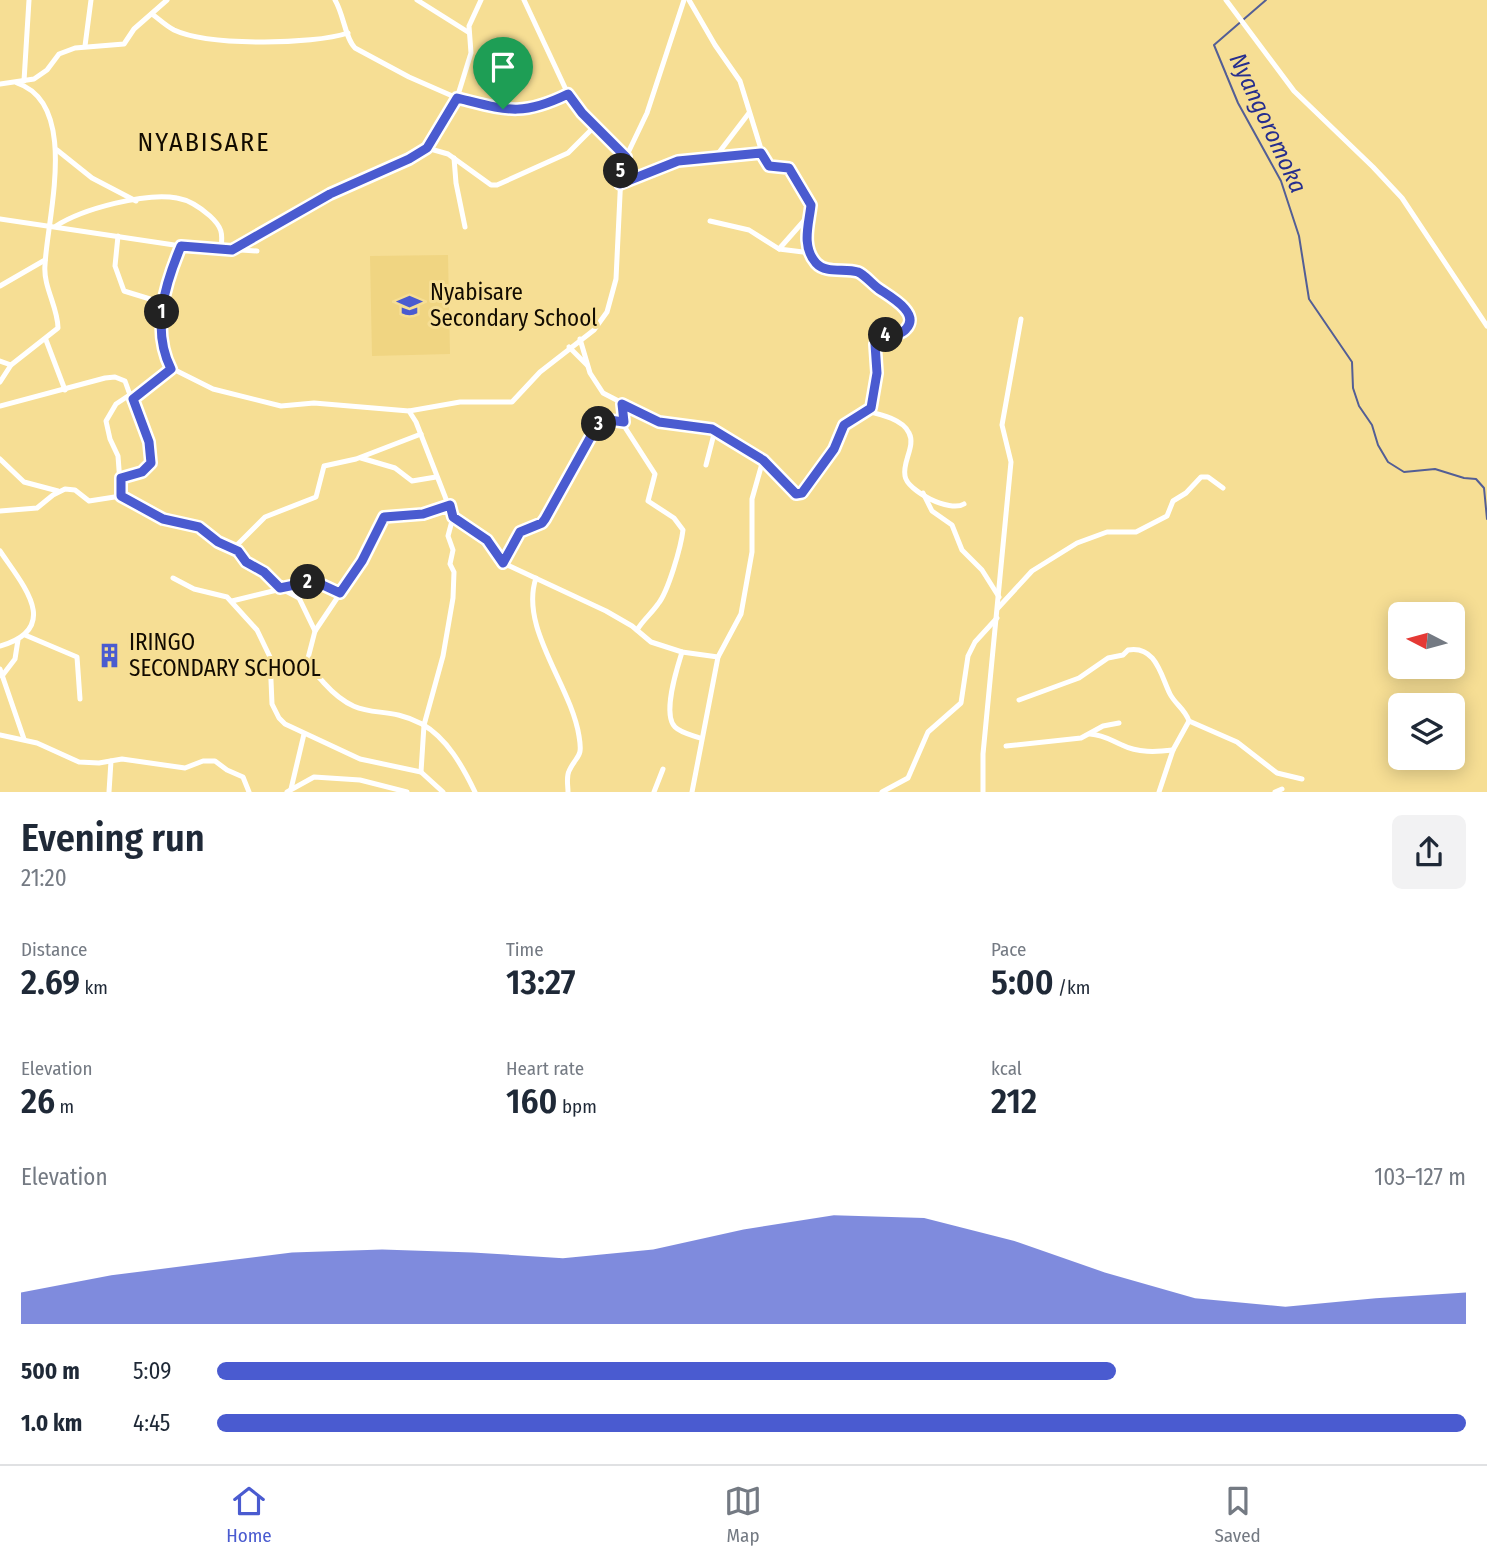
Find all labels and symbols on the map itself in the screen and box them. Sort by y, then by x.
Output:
pin [473,37,533,109]
water label: Nyangoromoka [1223,49,1313,197]
district label: NYABISARE [138,127,270,158]
pin: 5 [604,154,638,188]
place label: Nyabisare Secondary School [430,278,597,332]
school or university icon: Nyabisare Secondary School [396,291,424,319]
pin: 1 [144,294,180,330]
pin: 4 [868,318,903,352]
pin: 3 [582,406,616,442]
pin: 2 [290,564,326,600]
north arrow [1388,602,1465,679]
place label: IRINGO SECONDARY SCHOOL [129,628,321,682]
building icon: IRINGO SECONDARY SCHOOL [95,641,123,669]

